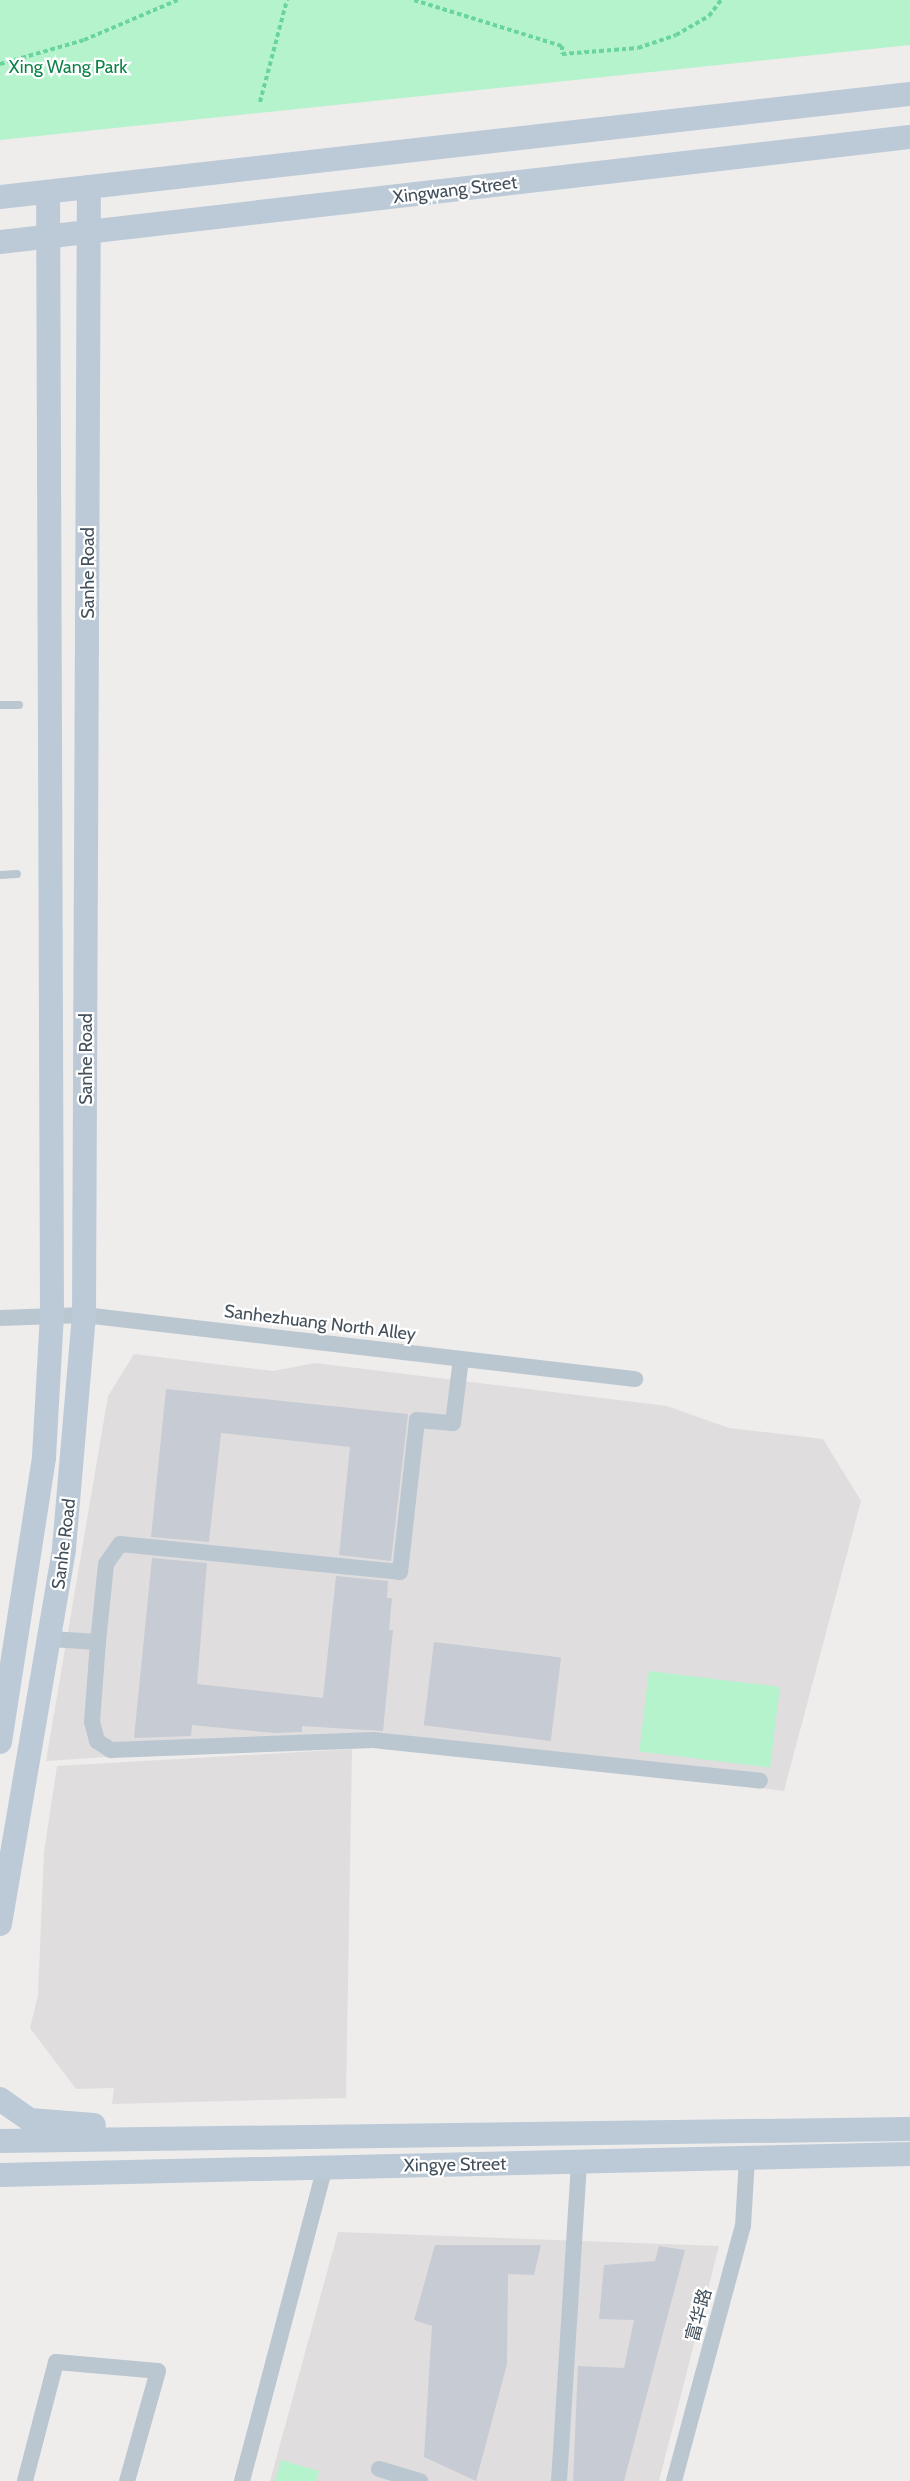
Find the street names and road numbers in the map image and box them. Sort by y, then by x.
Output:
street label: Xingwang Street [392,172,518,208]
street label: Sanhe Road [77,527,99,619]
street label: Sanhe Road [75,1013,97,1105]
street label: Sanhezhuang North Alley [223,1301,417,1345]
street label: Sanhe Road [48,1497,80,1591]
street label: Xingye Street [404,2153,506,2177]
street label: 富华路 [682,2286,716,2344]

